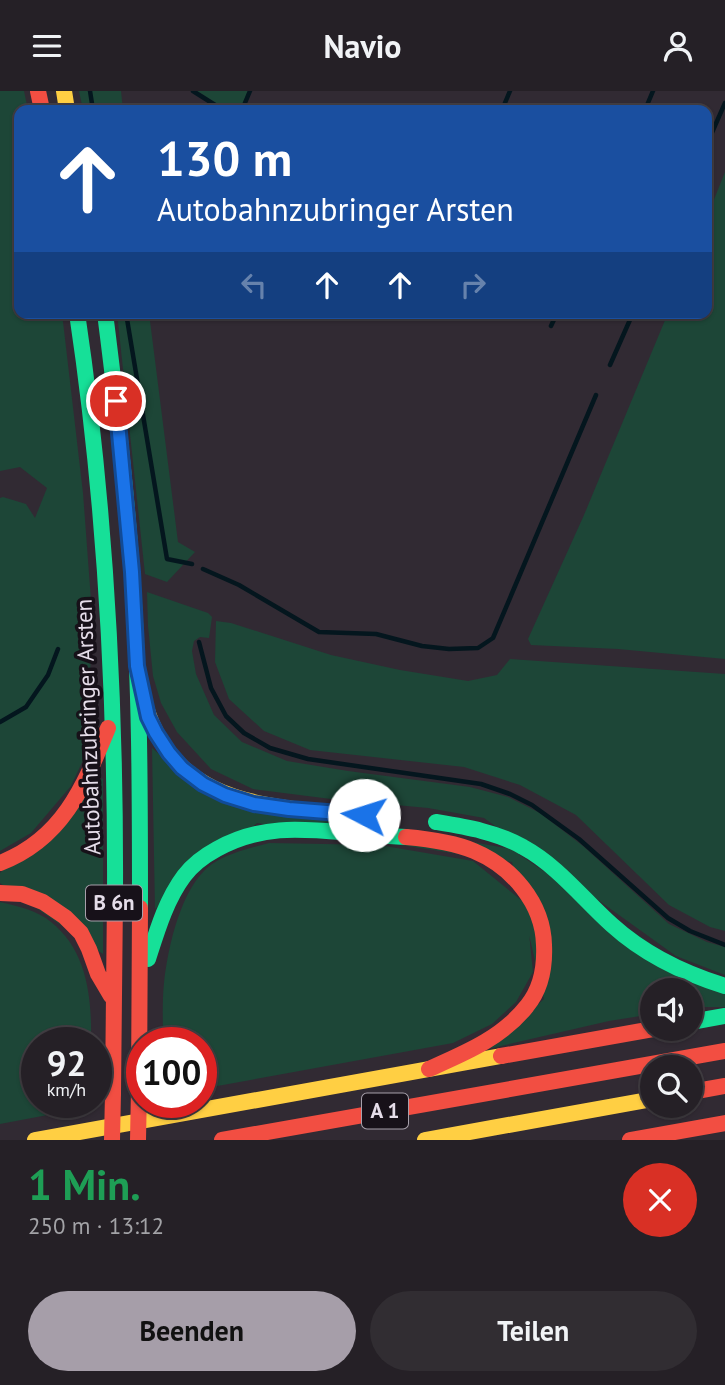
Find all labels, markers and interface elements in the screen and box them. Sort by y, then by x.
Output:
text: Navio [324,25,401,67]
icon: menu [28,27,66,65]
icon: person [659,27,697,65]
text: 130 m [157,126,292,190]
icon: ahead [42,133,133,224]
text: Autobahnzubringer Arsten [157,188,514,230]
icon: left [235,266,273,304]
icon: ahead [308,266,346,304]
icon: ahead [381,266,419,304]
icon: right [454,266,492,304]
pin [86,371,146,431]
icon: arrive [97,382,135,420]
street label: Autobahnzubringer Arsten [69,598,106,856]
position arrow [327,778,401,852]
road number: B 6n [86,885,142,921]
map controls [640,978,703,1118]
button: sound [640,978,703,1041]
speed limit sign: 100 [126,1027,217,1118]
text: 92 [47,1040,86,1086]
button: search [640,1055,703,1118]
text: km/h [47,1078,86,1101]
road number: A 1 [362,1093,408,1129]
text: 1 Min. [28,1157,141,1212]
button: close [623,1163,697,1237]
text: 250 m · 13:12 [28,1211,164,1240]
button: Beenden [28,1291,356,1371]
button: Teilen [370,1291,697,1371]

